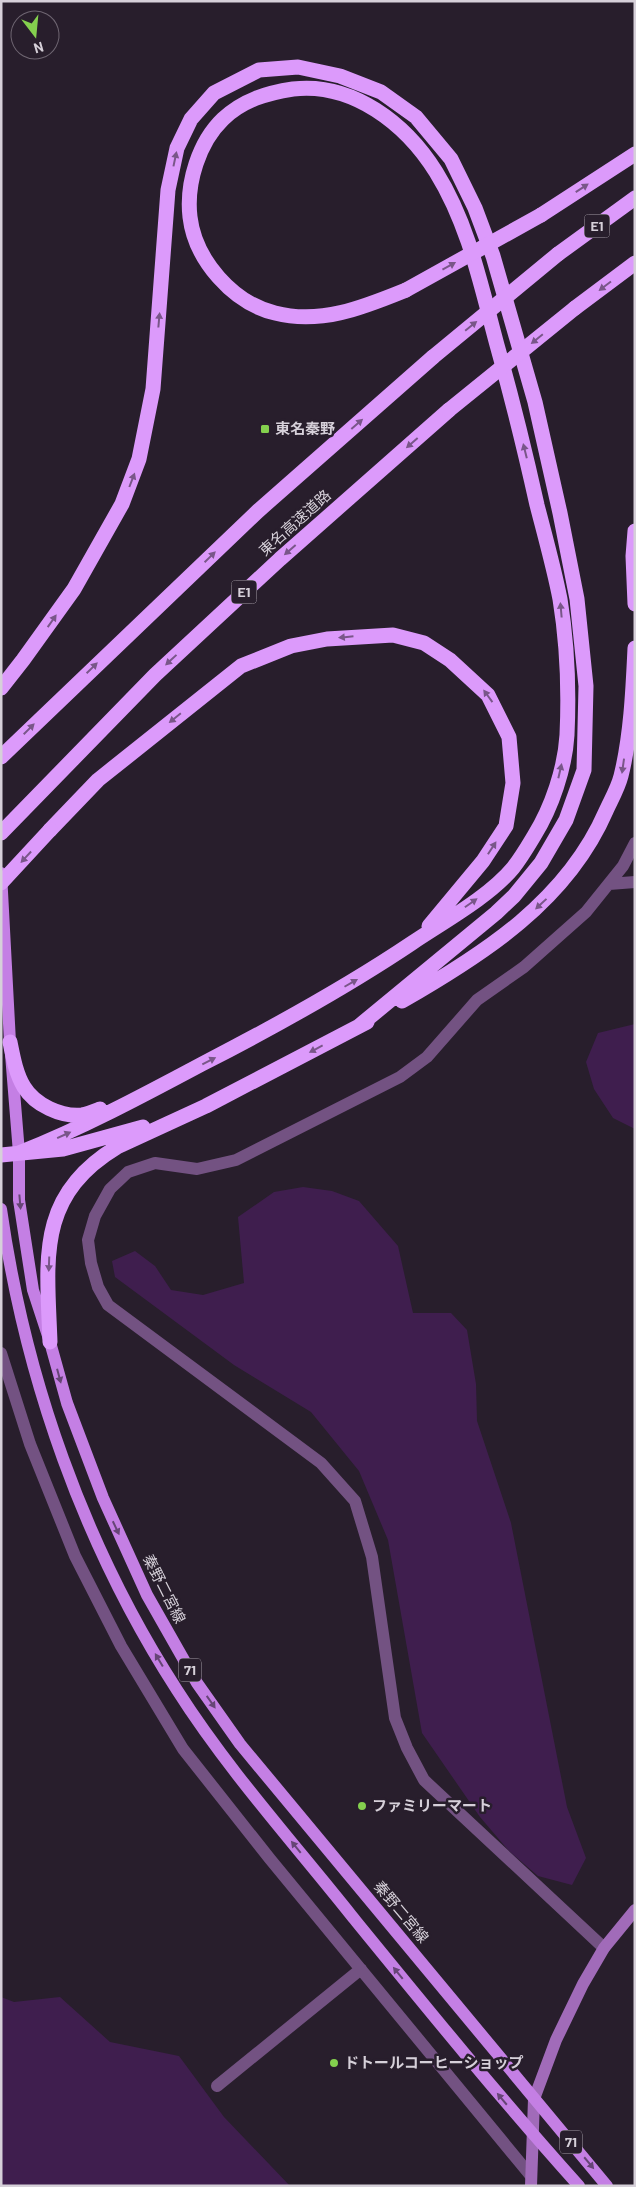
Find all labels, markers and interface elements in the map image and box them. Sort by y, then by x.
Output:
north arrow [10,10,60,60]
text: N [32,39,46,57]
one-way arrow [171,151,179,166]
one-way arrow [576,183,589,193]
road number: E1 [584,215,610,238]
one-way arrow [442,262,455,271]
one-way arrow [599,280,612,291]
one-way arrow [155,312,163,328]
one-way arrow [464,320,477,331]
one-way arrow [531,333,544,344]
one-way arrow [350,418,362,430]
place label: 東名秦野 [275,419,335,437]
marker: 東名秦野 [259,423,271,435]
one-way arrow [406,437,419,448]
one-way arrow [521,444,529,459]
one-way arrow [128,472,136,487]
street label: 東名高速道路 [255,485,334,559]
one-way arrow [285,544,297,556]
one-way arrow [204,551,216,563]
road number: E1 [232,580,256,604]
one-way arrow [556,602,564,618]
one-way arrow [47,614,57,627]
one-way arrow [338,633,354,641]
one-way arrow [165,654,177,666]
one-way arrow [86,662,98,674]
one-way arrow [483,689,493,703]
one-way arrow [169,712,182,723]
one-way arrow [23,724,35,736]
one-way arrow [618,759,626,775]
one-way arrow [556,764,564,779]
one-way arrow [487,842,496,855]
one-way arrow [20,850,32,862]
one-way arrow [465,898,478,908]
one-way arrow [535,898,547,910]
one-way arrow [345,978,358,987]
one-way arrow [309,1045,324,1053]
one-way arrow [202,1057,216,1065]
one-way arrow [57,1130,71,1138]
one-way arrow [16,1194,24,1210]
one-way arrow [44,1256,52,1272]
one-way arrow [56,1369,64,1384]
one-way arrow [112,1521,121,1536]
street label: 秦野二宮線 [140,1551,190,1626]
one-way arrow [155,1652,163,1667]
road number: 71 [179,1658,201,1682]
one-way arrow [206,1695,216,1709]
place label: ファミリーマート [372,1796,492,1814]
marker: ファミリーマート [356,1800,368,1812]
one-way arrow [291,1841,302,1854]
street label: 秦野二宮線 [371,1877,433,1946]
one-way arrow [393,1967,404,1980]
place label: ドトールコーヒーショップ [344,2053,523,2071]
marker: ドトールコーヒーショップ [328,2057,340,2069]
one-way arrow [496,2092,507,2105]
road number: 71 [560,2130,582,2154]
one-way arrow [583,2157,594,2170]

